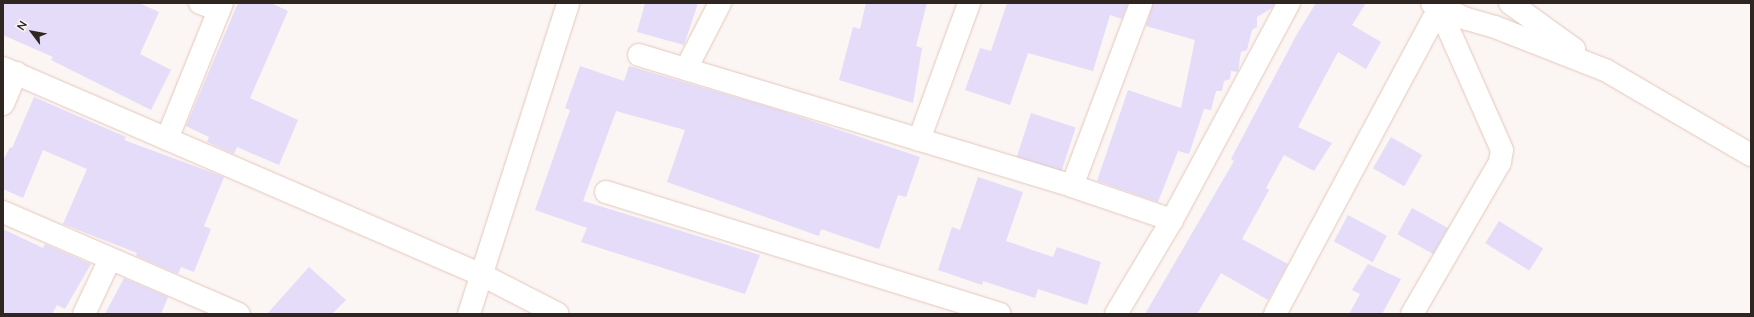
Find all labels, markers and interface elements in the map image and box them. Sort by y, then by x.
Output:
north arrow [12,12,52,52]
text: N [14,18,29,32]

